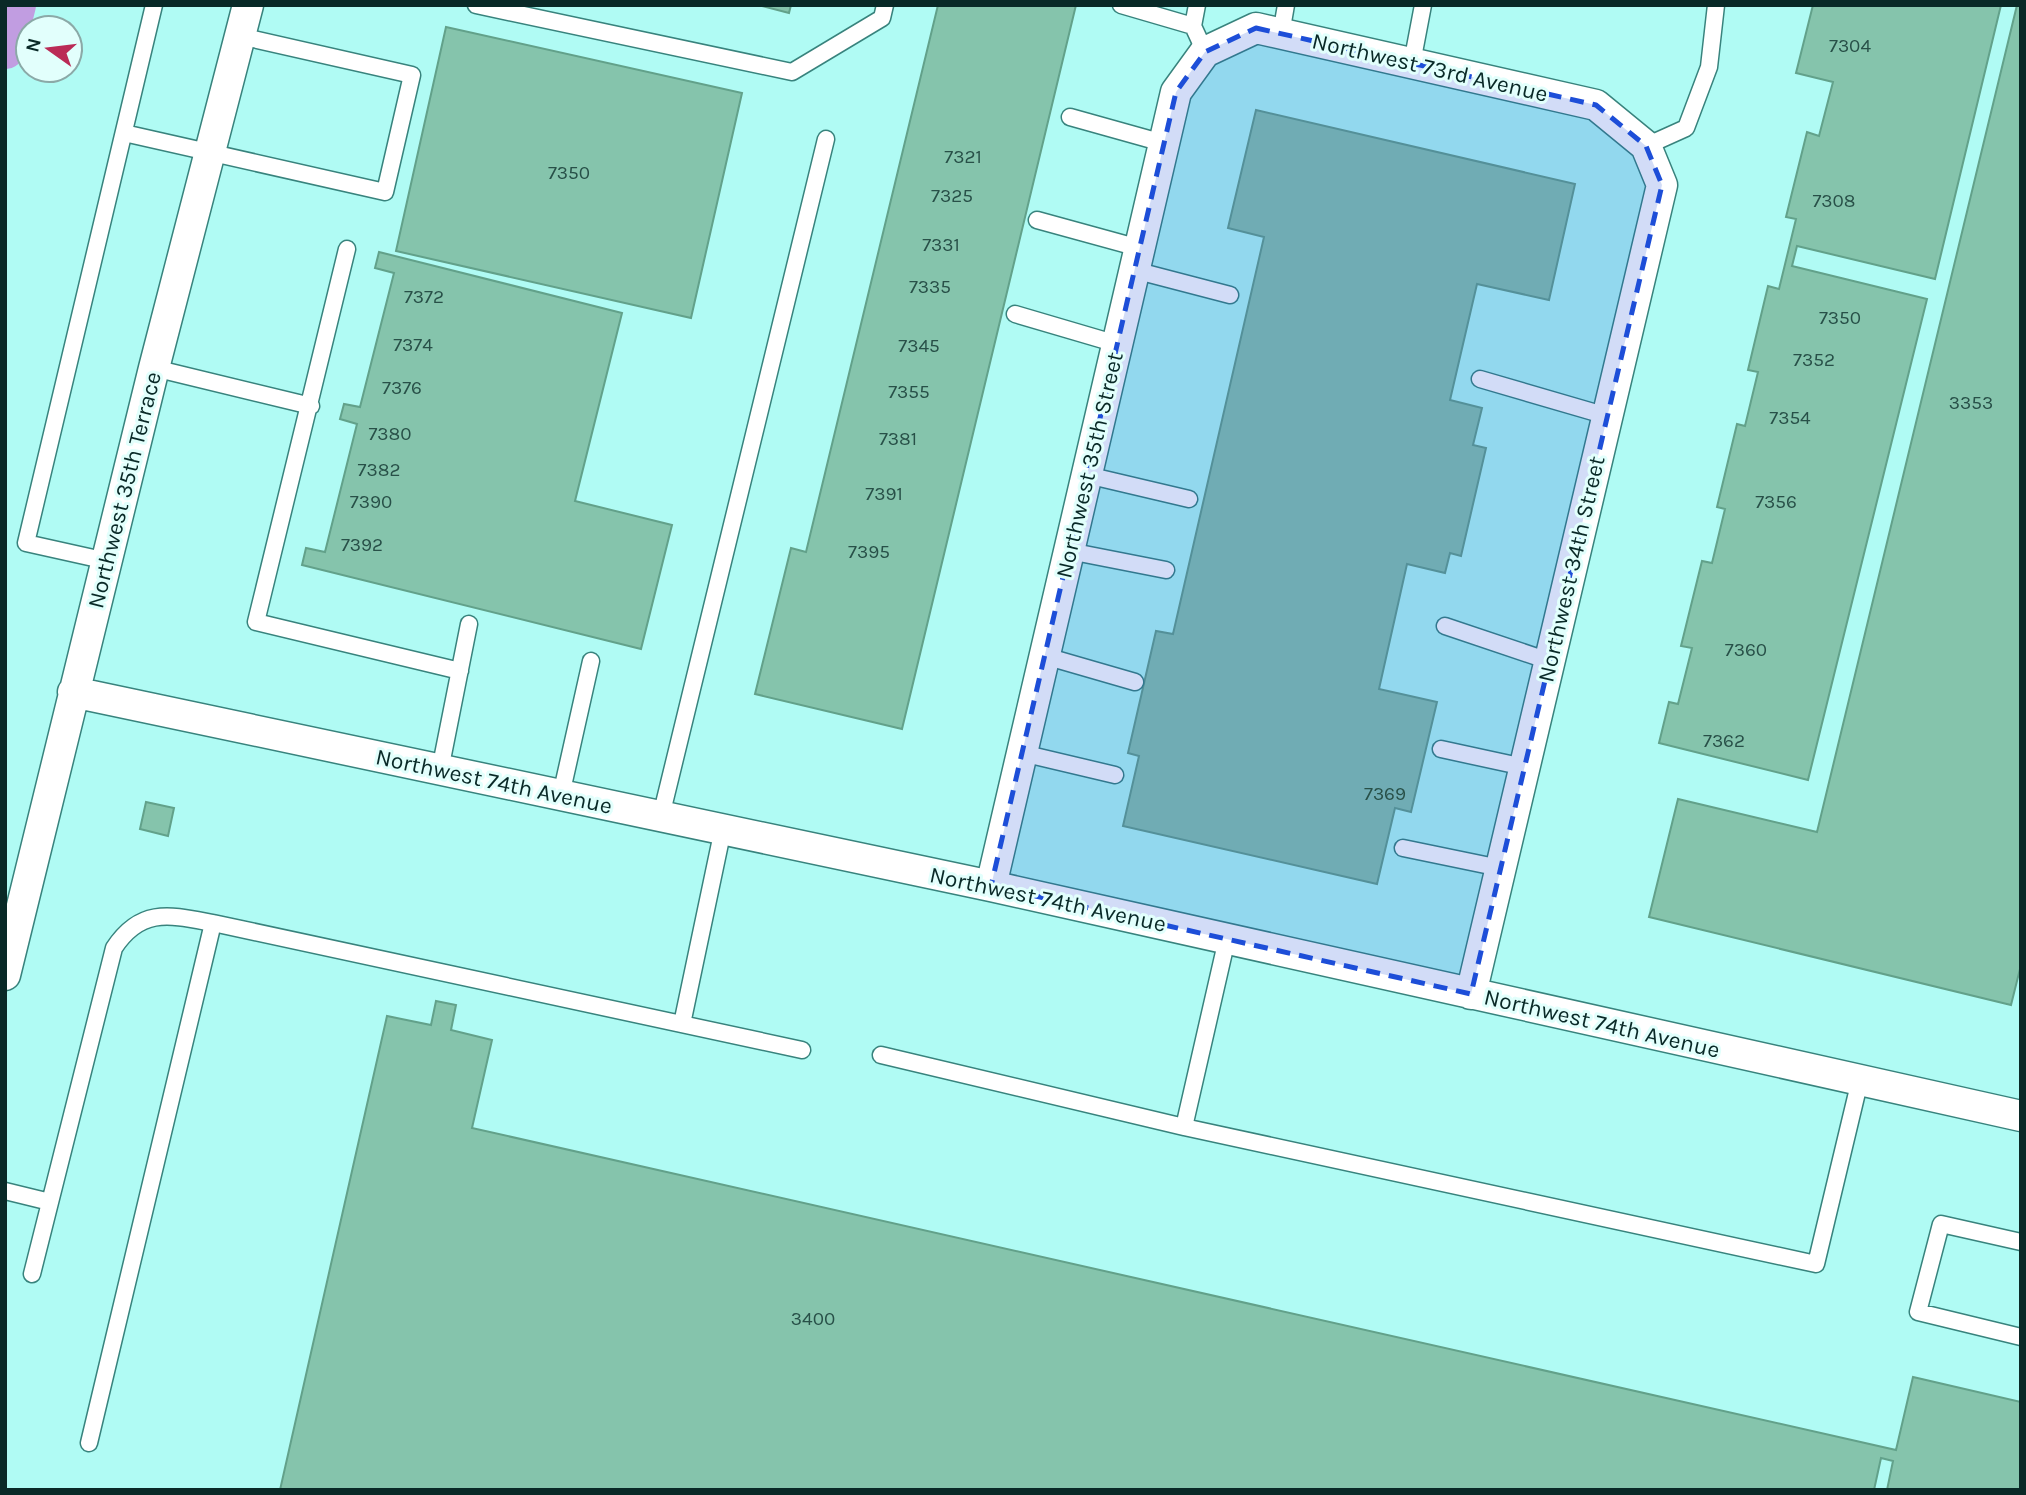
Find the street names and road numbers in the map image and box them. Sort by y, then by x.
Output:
street label: Northwest 73rd Avenue [1309,27,1550,108]
street label: Northwest 35th Street [1050,349,1129,581]
street label: Northwest 35th Terrace [82,369,167,611]
street label: Northwest 34th Street [1532,453,1611,685]
street label: Northwest 74th Avenue [373,743,615,820]
street label: Northwest 74th Avenue [927,861,1169,938]
street label: Northwest 74th Avenue [1481,983,1722,1064]

